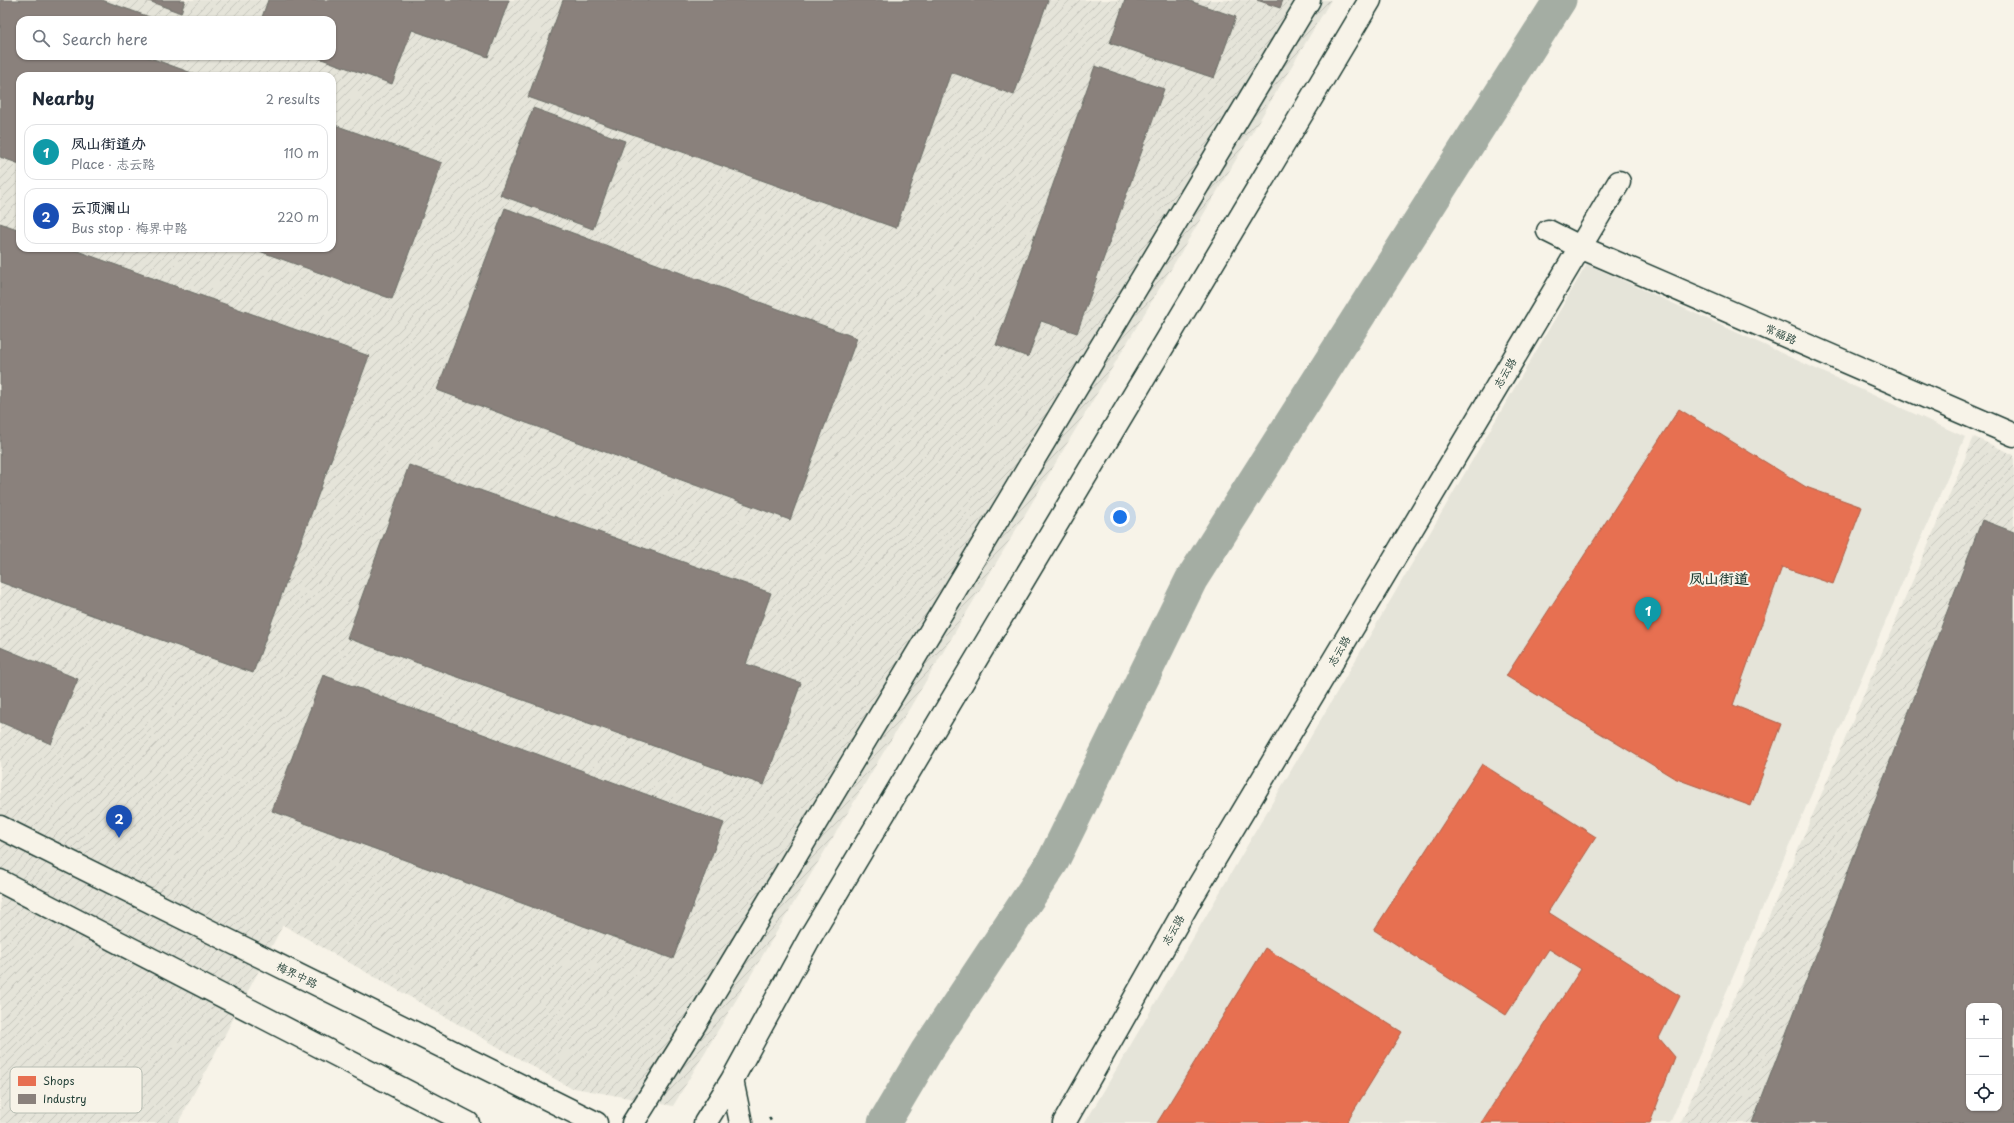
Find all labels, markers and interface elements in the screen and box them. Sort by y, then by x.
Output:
search box [16,16,336,60]
icon: search [30,27,52,49]
text: Search here [62,27,148,50]
text: Nearby [32,85,94,111]
text: 2 results [266,89,320,108]
text: 凤山街道办 [71,131,146,154]
text: 1 [43,143,49,162]
text: 110 m [284,143,319,162]
text: Place · 志云路 [71,154,155,173]
text: 云顶澜山 [71,195,131,218]
text: 2 [41,207,51,226]
text: 220 m [277,207,319,226]
text: Bus stop · 梅界中路 [71,218,188,237]
street label: 常福路 [1763,319,1800,348]
street label: 志云路 [1489,354,1520,391]
your location [1110,507,1130,527]
district label: 凤山街道 [1689,566,1749,589]
pin: 1 [1635,597,1661,630]
street label: 志云路 [1323,632,1354,669]
pin: 2 [106,805,132,838]
street label: 志云路 [1157,911,1188,948]
street label: 梅界中路 [274,957,321,992]
map controls [1966,1003,2002,1111]
button: + [1966,1003,2002,1039]
button: − [1966,1039,2002,1075]
legend [10,1067,142,1113]
text: Shops [43,1072,74,1089]
button: locate [1966,1075,2002,1111]
text: Industry [43,1090,87,1107]

